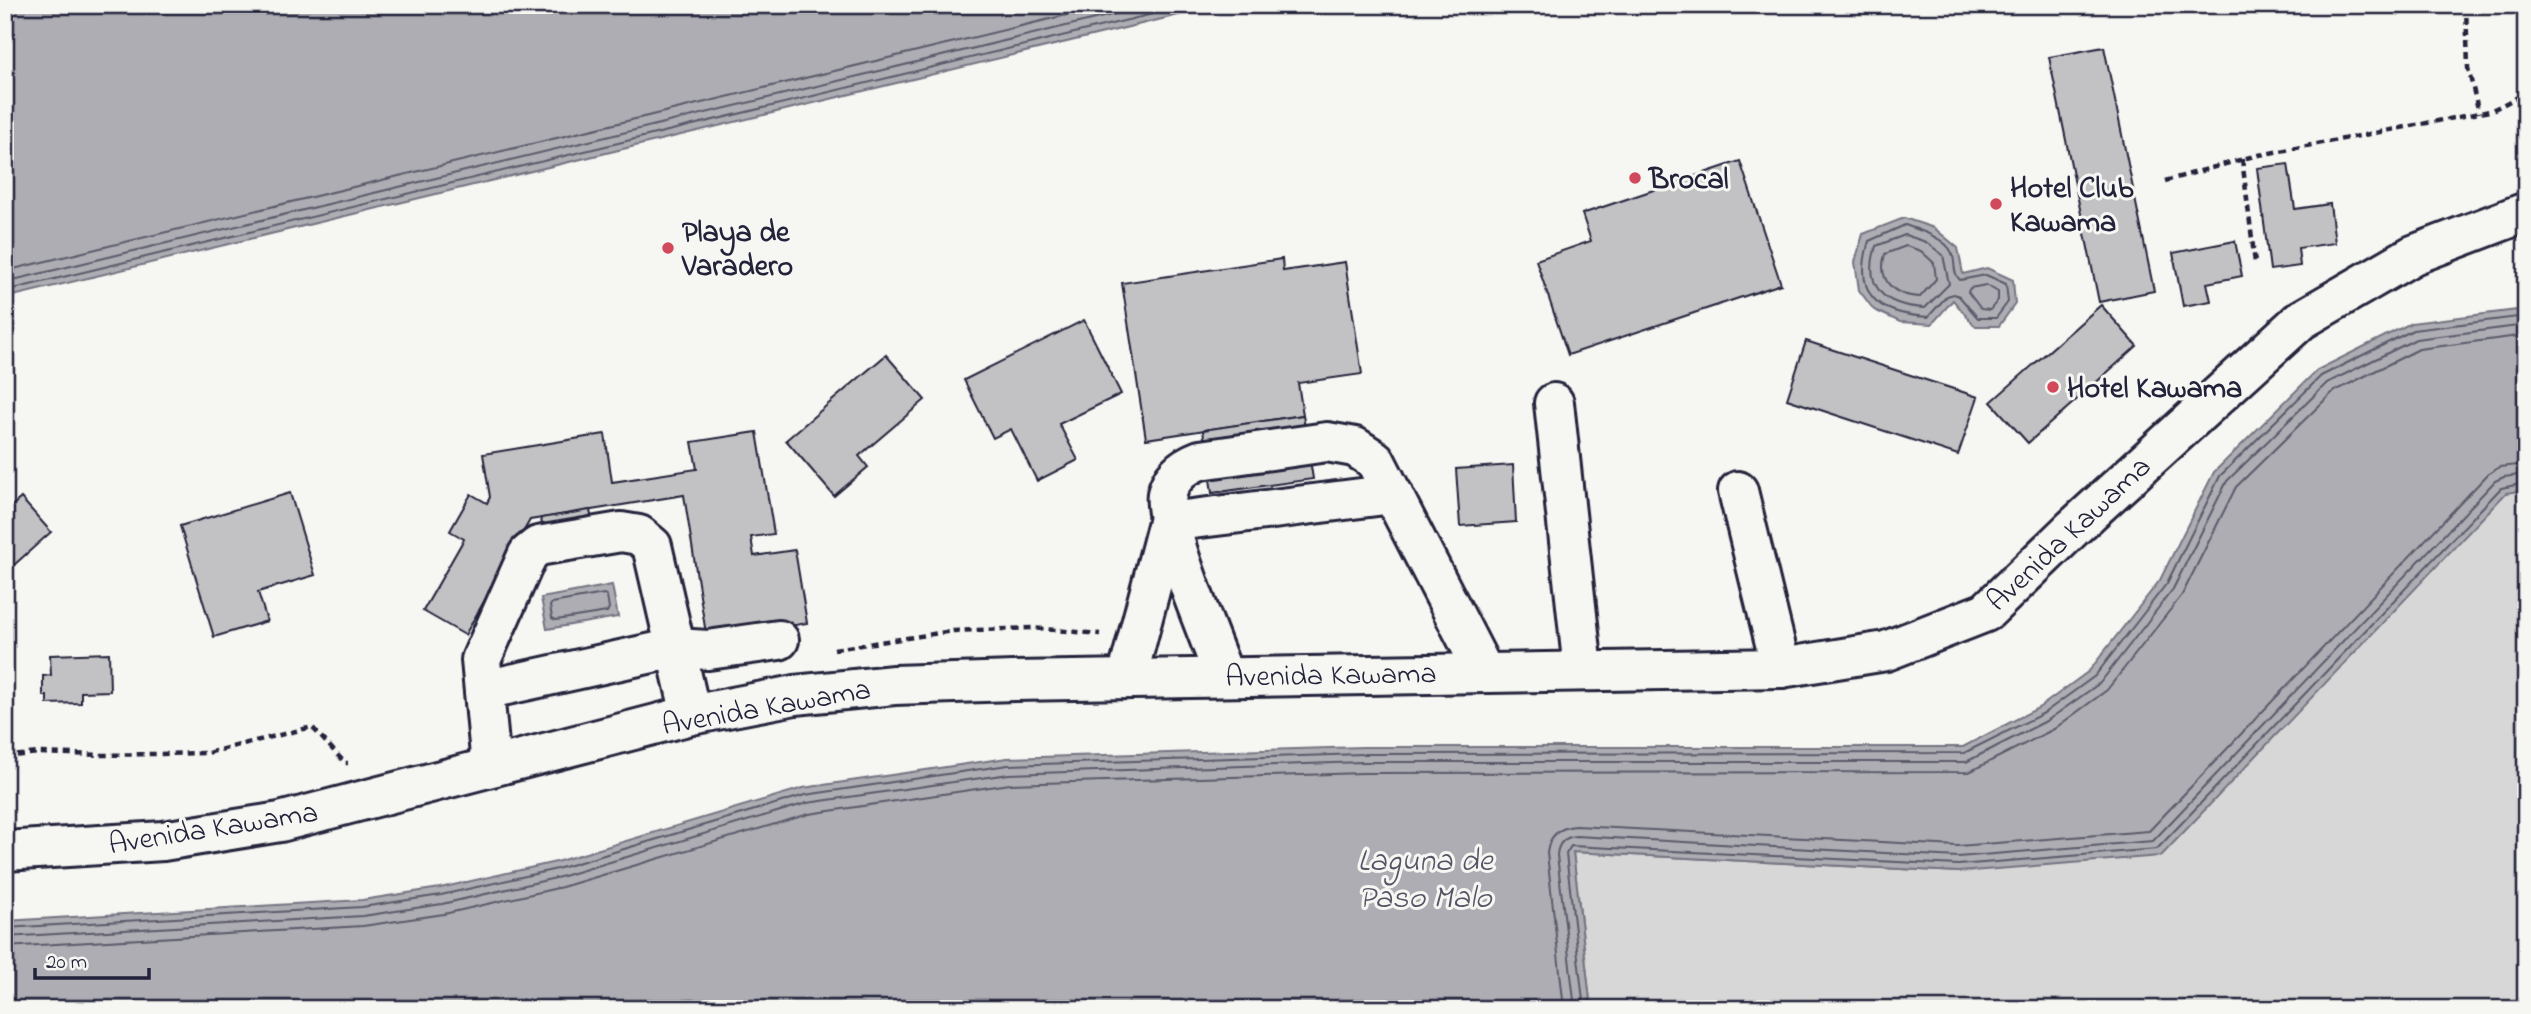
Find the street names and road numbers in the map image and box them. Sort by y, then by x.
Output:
street label: Avenida Kawama [1978,447,2162,623]
street label: Avenida Kawama [1225,653,1437,701]
street label: Avenida Kawama [659,669,874,749]
street label: Avenida Kawama [106,792,321,868]

